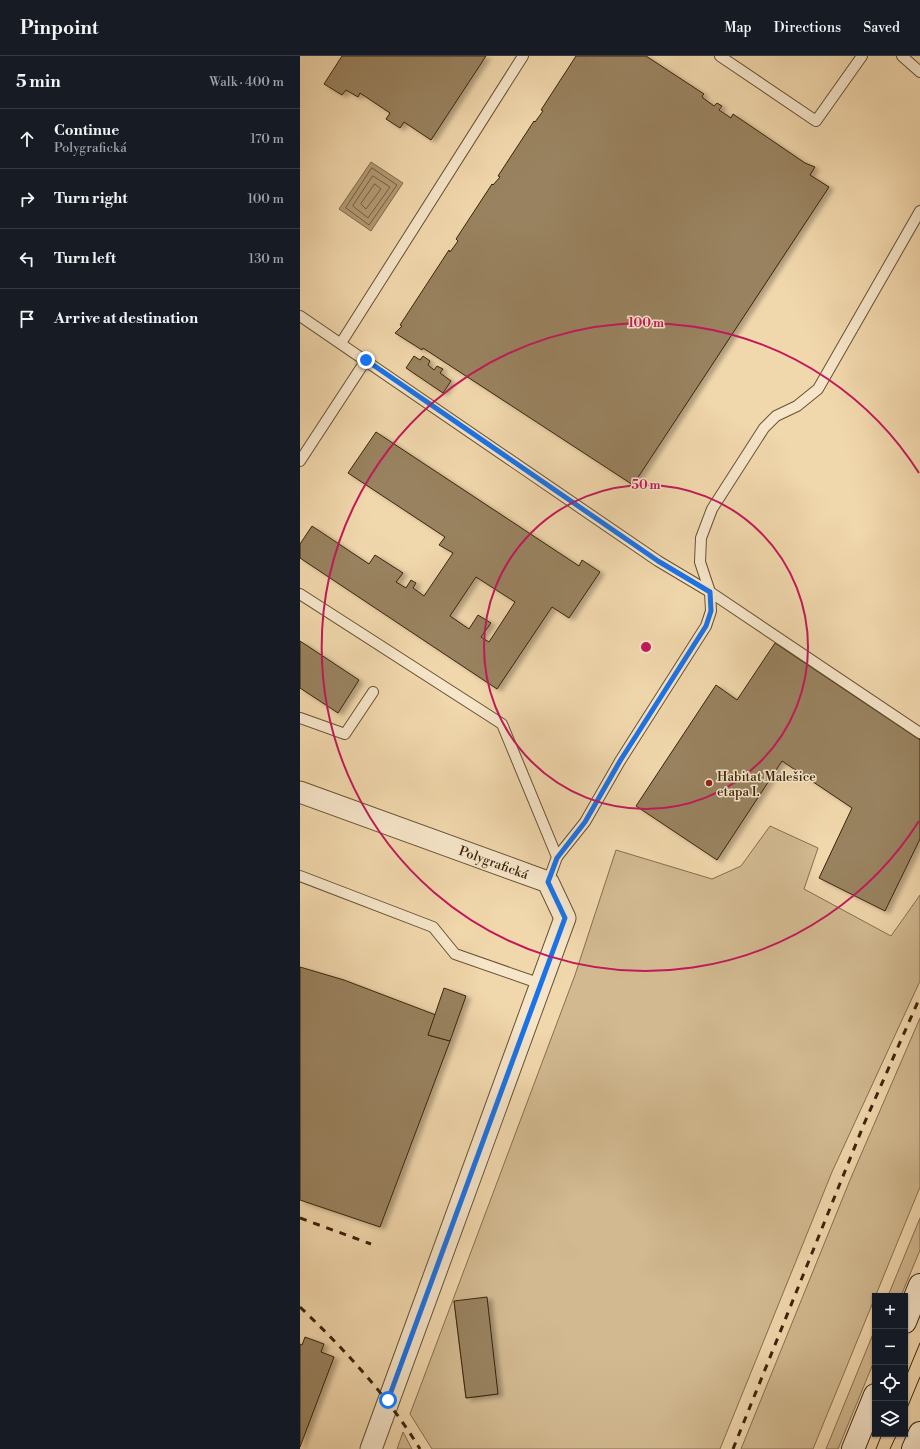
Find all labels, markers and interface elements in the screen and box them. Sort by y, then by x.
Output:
text: Pinpoint [20,16,99,40]
text: Map [724,19,752,37]
text: Directions [774,19,841,37]
text: Saved [863,19,900,37]
text: 5 min [16,71,61,93]
text: Walk · 400 m [209,74,284,90]
text: Continue [54,121,119,140]
icon: ahead [16,128,38,150]
text: 170 m [250,131,284,147]
text: Polygrafická [54,140,127,156]
icon: right [16,188,38,210]
text: Turn right [54,189,128,208]
text: 100 m [248,191,284,207]
icon: left [16,248,38,270]
text: Turn left [54,249,116,268]
text: 130 m [249,251,284,267]
icon: arrive [16,308,38,330]
text: Arrive at destination [54,309,198,328]
text: 100 m [628,316,664,331]
route end [357,351,375,369]
text: 50 m [631,478,661,493]
centre of rings [639,640,653,654]
place label: Habitat Malešice etapa I. [717,769,816,800]
marker: Habitat Malešice etapa I. [704,778,714,788]
street label: Polygrafická [457,843,531,883]
map controls [872,1293,908,1437]
button: + [872,1293,908,1329]
button: − [872,1329,908,1365]
button: locate [872,1365,908,1401]
route start [379,1391,397,1409]
button: layers [872,1401,908,1437]

